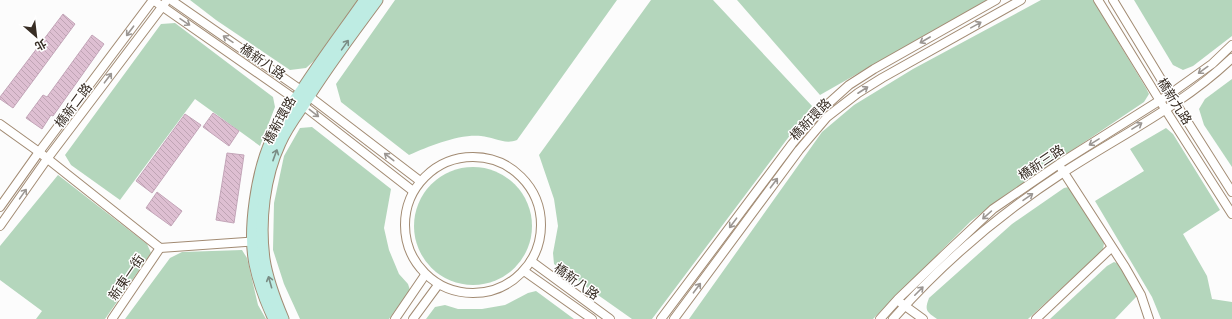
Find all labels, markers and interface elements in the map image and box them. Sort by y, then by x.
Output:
north arrow [16,16,56,56]
one-way arrow [179,19,191,27]
one-way arrow [970,21,982,29]
one-way arrow [126,26,134,37]
one-way arrow [222,35,233,43]
text: 北 [33,37,48,53]
one-way arrow [920,37,932,44]
street label: 橋新八路 [238,40,288,82]
one-way arrow [341,40,349,51]
one-way arrow [1197,66,1208,74]
one-way arrow [104,73,113,84]
street label: 橋新九路 [1155,75,1195,127]
street label: 橋新二路 [52,80,94,130]
one-way arrow [857,85,869,93]
street label: 橋新環路 [260,94,298,146]
street label: 橋新環路 [787,95,833,143]
one-way arrow [309,109,320,117]
one-way arrow [1131,122,1143,130]
one-way arrow [1088,138,1100,146]
street label: 橋新三路 [1016,142,1066,182]
one-way arrow [272,149,280,161]
one-way arrow [384,153,395,161]
one-way arrow [770,178,778,189]
one-way arrow [18,188,27,199]
one-way arrow [1022,193,1033,201]
one-way arrow [982,210,992,220]
one-way arrow [728,218,737,229]
street label: 新東一街 [106,252,146,302]
street label: 橋新八路 [552,260,602,302]
one-way arrow [266,276,273,289]
one-way arrow [693,282,701,293]
one-way arrow [915,286,924,296]

